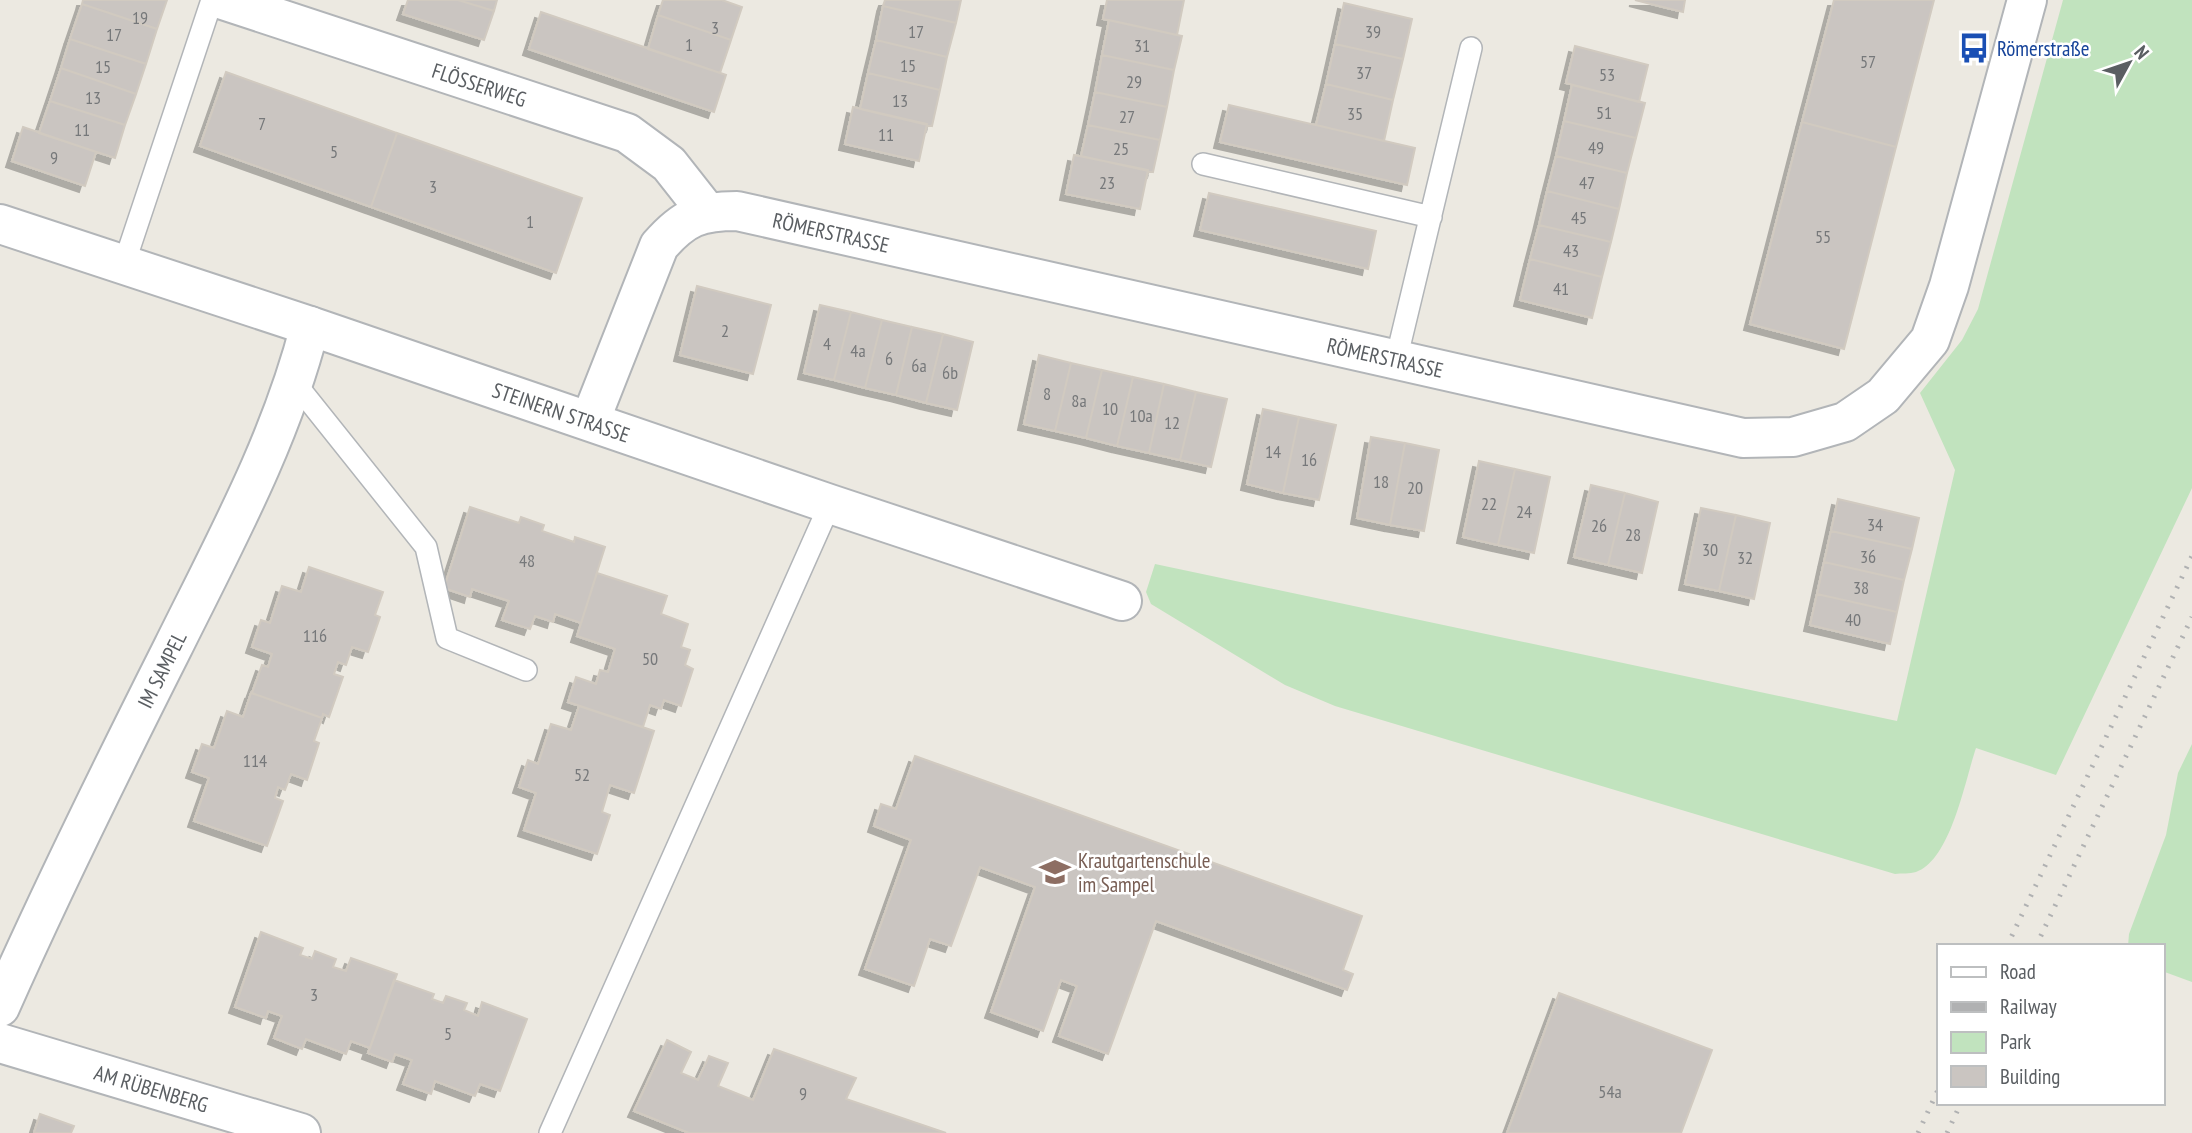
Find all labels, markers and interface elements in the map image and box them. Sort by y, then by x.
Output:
house number: 19 [132,6,148,29]
house number: 3 [711,16,719,39]
house number: 17 [908,20,924,43]
house number: 39 [1365,20,1381,43]
house number: 17 [106,23,122,46]
north arrow [2094,28,2164,98]
bus stop icon: Römerstraße [1957,31,1991,65]
house number: 1 [685,33,693,56]
house number: 31 [1134,34,1150,57]
place label: Römerstraße [1997,35,2089,62]
text: N [2130,40,2155,64]
house number: 57 [1860,50,1876,73]
house number: 15 [900,54,916,77]
house number: 15 [95,55,111,78]
street label: FLÖSSERWEG [429,56,530,113]
house number: 37 [1356,61,1372,84]
house number: 53 [1599,63,1615,86]
house number: 29 [1126,70,1142,93]
house number: 13 [85,86,101,109]
house number: 13 [892,89,908,112]
house number: 51 [1596,101,1612,124]
house number: 35 [1347,102,1363,125]
house number: 27 [1119,105,1135,128]
house number: 7 [258,112,266,135]
house number: 11 [74,118,90,141]
house number: 11 [878,123,894,146]
house number: 49 [1588,136,1604,159]
house number: 25 [1113,137,1129,160]
house number: 5 [330,140,338,163]
house number: 9 [50,146,58,169]
house number: 23 [1099,171,1115,194]
house number: 47 [1579,171,1595,194]
house number: 3 [429,175,437,198]
street label: RÖMERSTRASSE [770,206,892,258]
house number: 45 [1571,206,1587,229]
house number: 1 [526,210,534,233]
house number: 55 [1815,225,1831,248]
house number: 43 [1563,239,1579,262]
house number: 41 [1553,277,1569,300]
house number: 2 [721,319,729,342]
street label: RÖMERSTRASSE [1324,331,1446,383]
house number: 4 [823,332,831,355]
house number: 4a [850,339,866,362]
house number: 6 [885,347,893,370]
house number: 6a [911,354,927,377]
house number: 6b [942,361,958,384]
street label: STEINERN STRASSE [489,376,634,448]
house number: 8 [1043,382,1051,405]
house number: 8a [1071,389,1087,412]
house number: 10 [1102,397,1118,420]
house number: 10a [1129,404,1153,427]
house number: 12 [1164,411,1180,434]
house number: 14 [1265,440,1281,463]
house number: 16 [1301,448,1317,471]
house number: 18 [1373,470,1389,493]
house number: 20 [1407,476,1423,499]
house number: 22 [1481,492,1497,515]
house number: 24 [1516,500,1532,523]
house number: 34 [1867,513,1883,536]
house number: 26 [1591,514,1607,537]
house number: 28 [1625,523,1641,546]
house number: 30 [1702,538,1718,561]
house number: 36 [1860,545,1876,568]
house number: 32 [1737,546,1753,569]
house number: 48 [519,549,535,572]
house number: 38 [1853,576,1869,599]
house number: 40 [1845,608,1861,631]
house number: 116 [303,624,327,647]
street label: IM SAMPEL [131,627,192,713]
house number: 50 [642,647,658,670]
house number: 114 [243,749,267,772]
house number: 52 [574,763,590,786]
place label: Krautgartenschule im Sampel [1078,847,1211,898]
school or university icon: Krautgartenschule im Sampel [1038,855,1072,889]
legend [1937,944,2164,1105]
text: Road [2000,958,2036,985]
house number: 3 [310,983,318,1006]
text: Railway [2000,993,2057,1020]
house number: 5 [444,1022,452,1045]
text: Park [2000,1028,2031,1055]
street label: AM RÜBENBERG [91,1058,212,1118]
text: Building [2000,1063,2060,1090]
house number: 54a [1598,1080,1622,1103]
house number: 9 [799,1082,807,1105]

